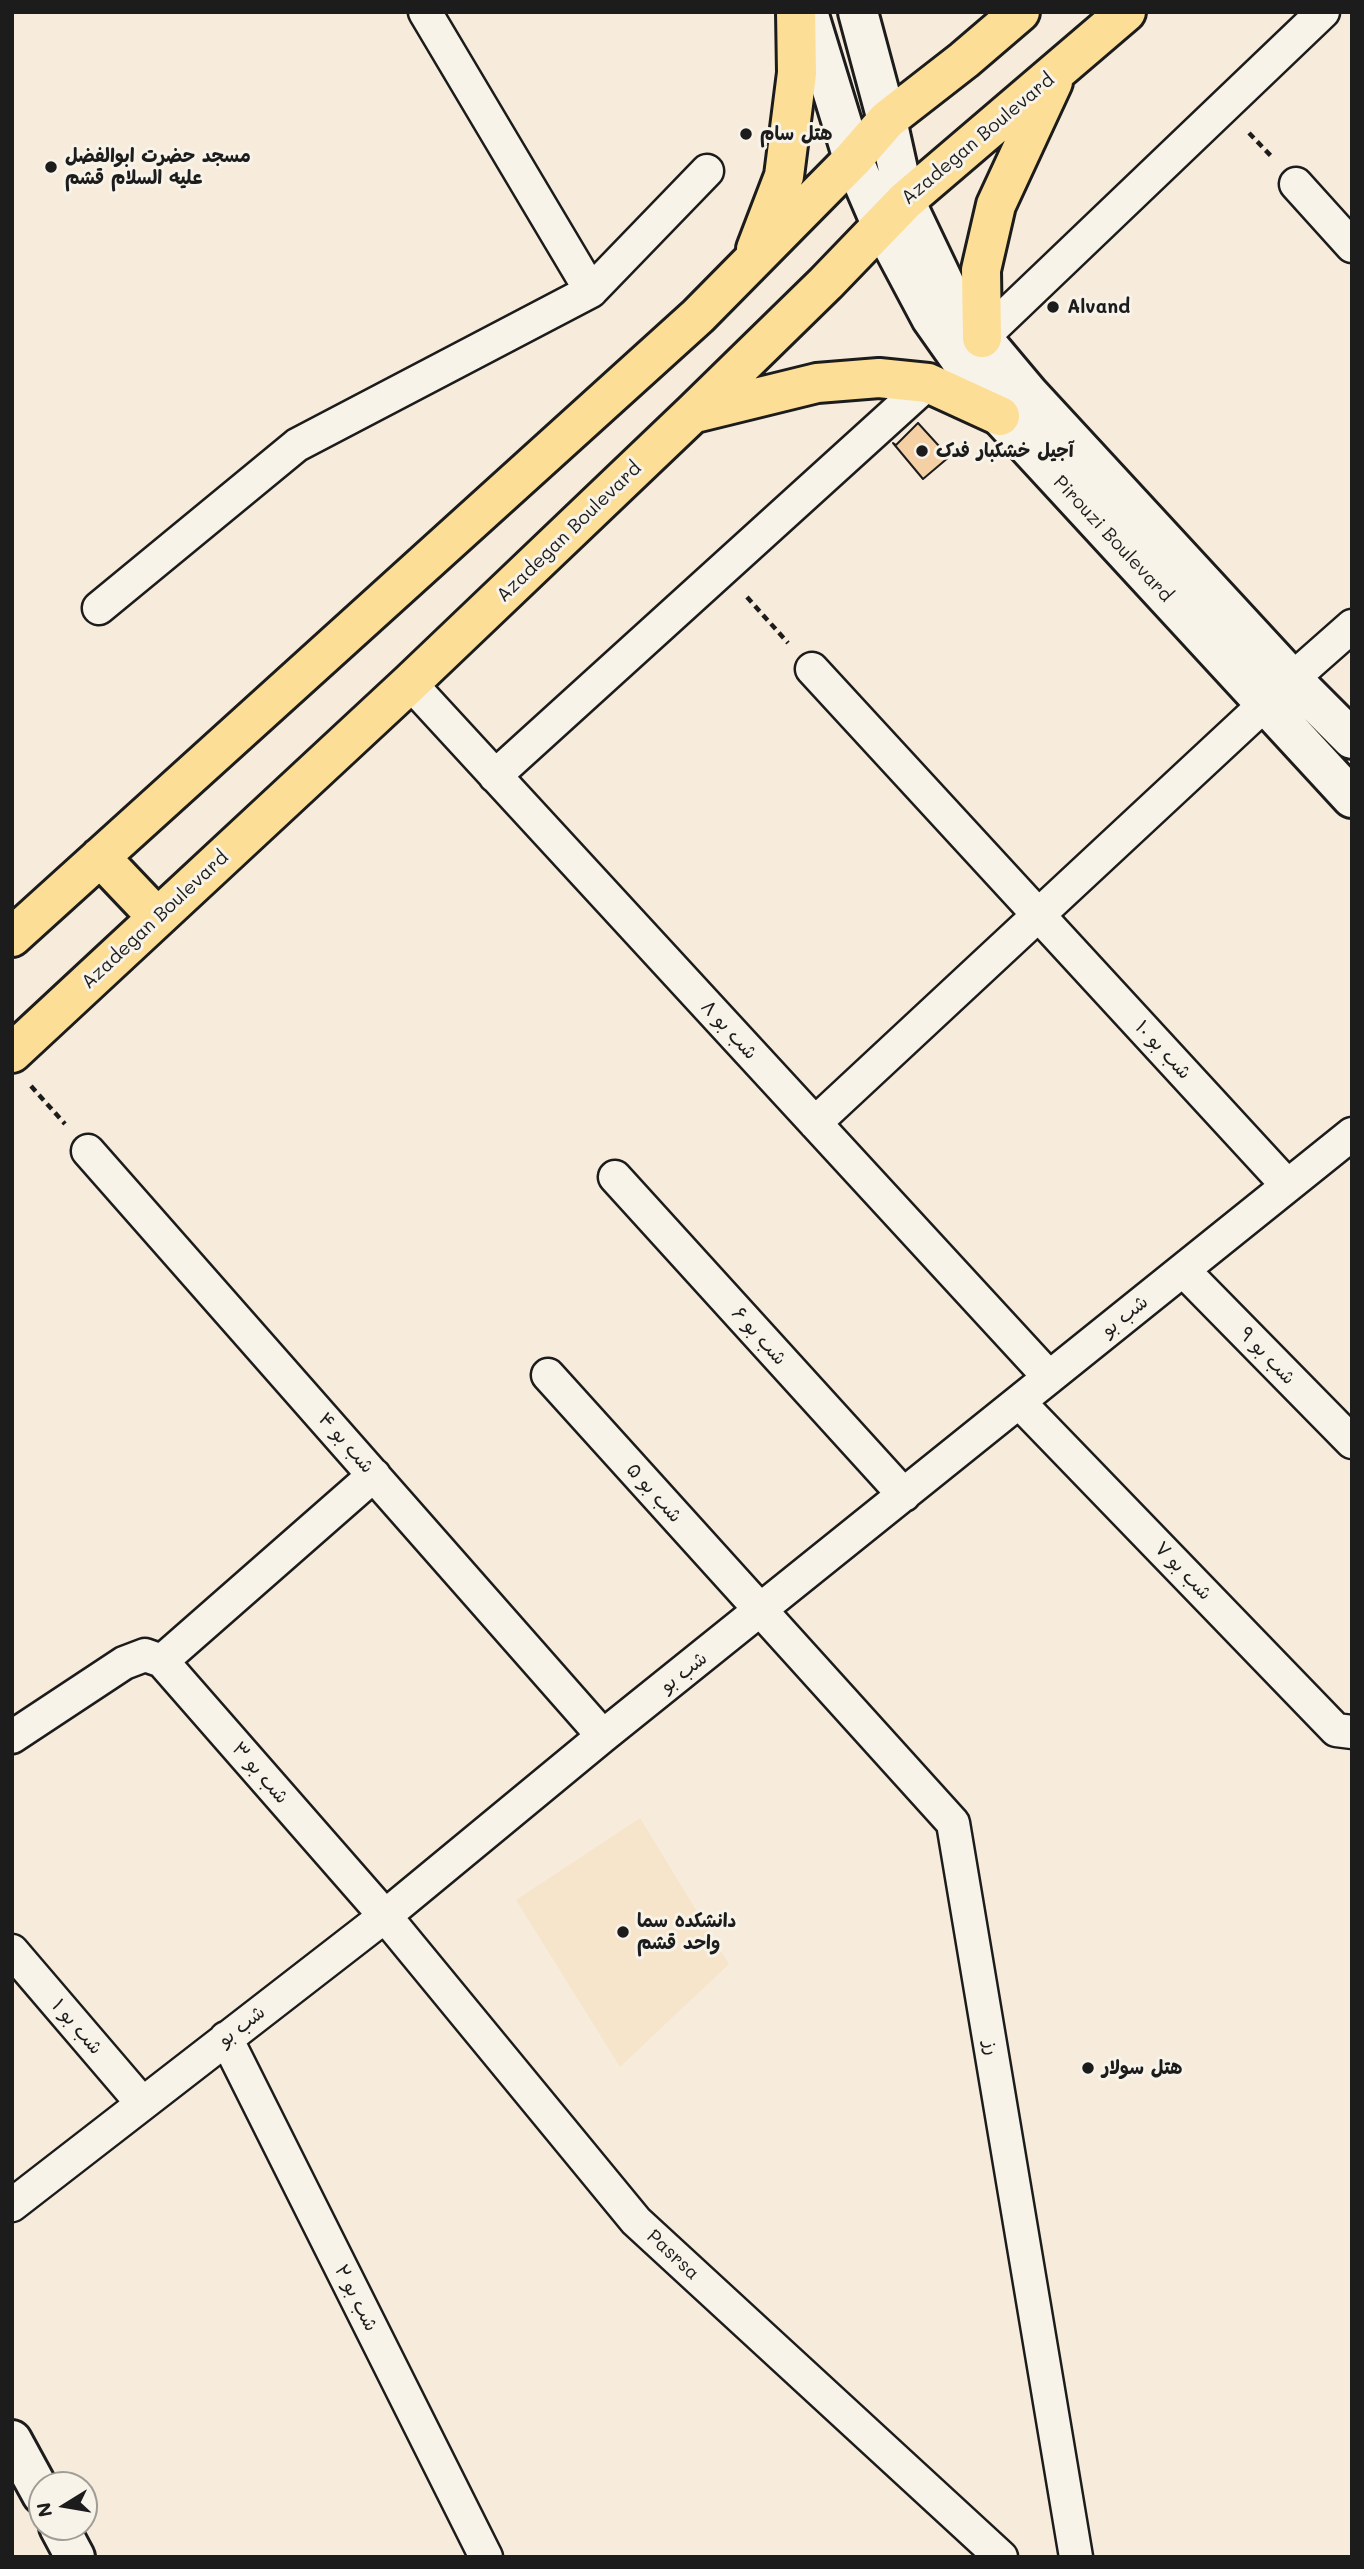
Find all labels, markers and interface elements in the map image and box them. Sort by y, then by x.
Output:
street label: Azadegan Boulevard [897,68,1059,210]
place label: هتل سام [760,123,833,145]
marker: هتل سام [738,126,754,142]
place label: مسجد حضرت ابوالفضل علیه السلام قشم [65,145,251,189]
marker: مسجد حضرت ابوالفضل علیه السلام قشم [43,159,59,175]
place label: Alvand [1067,296,1130,318]
marker: Alvand [1045,299,1061,315]
place label: آجیل خشکبار فدک [936,440,1074,462]
marker: آجیل خشکبار فدک [914,443,930,459]
street label: Azadegan Boulevard [492,457,646,607]
street label: Pirouzi Boulevard [1049,471,1177,607]
street label: Azadegan Boulevard [77,846,233,994]
street label: شب بو ۸ [696,996,762,1064]
street label: شب بو ۱۰ [1130,1016,1196,1084]
street label: شب بو [1097,1290,1153,1342]
street label: شب بو ۶ [727,1302,791,1370]
street label: شب بو ۹ [1234,1323,1300,1389]
street label: شب بو ۴ [313,1408,379,1478]
street label: شب بو ۵ [621,1459,687,1527]
street label: شب بو ۷ [1150,1537,1216,1605]
street label: شب بو [656,1647,712,1697]
street label: شب بو ۳ [227,1737,293,1809]
place label: دانشکده سما واحد قشم [637,1910,736,1954]
marker: دانشکده سما واحد قشم [615,1924,631,1940]
street label: شب بو ۱ [47,1995,107,2059]
street label: شب بو [214,2001,270,2051]
street label: رز [979,2039,1003,2057]
place label: هتل سولار [1102,2057,1182,2079]
marker: هتل سولار [1080,2060,1096,2076]
street label: Pasrsa [642,2225,704,2285]
street label: شب بو ۲ [330,2261,382,2335]
north arrow [28,2471,98,2541]
text: N [30,2500,58,2519]

